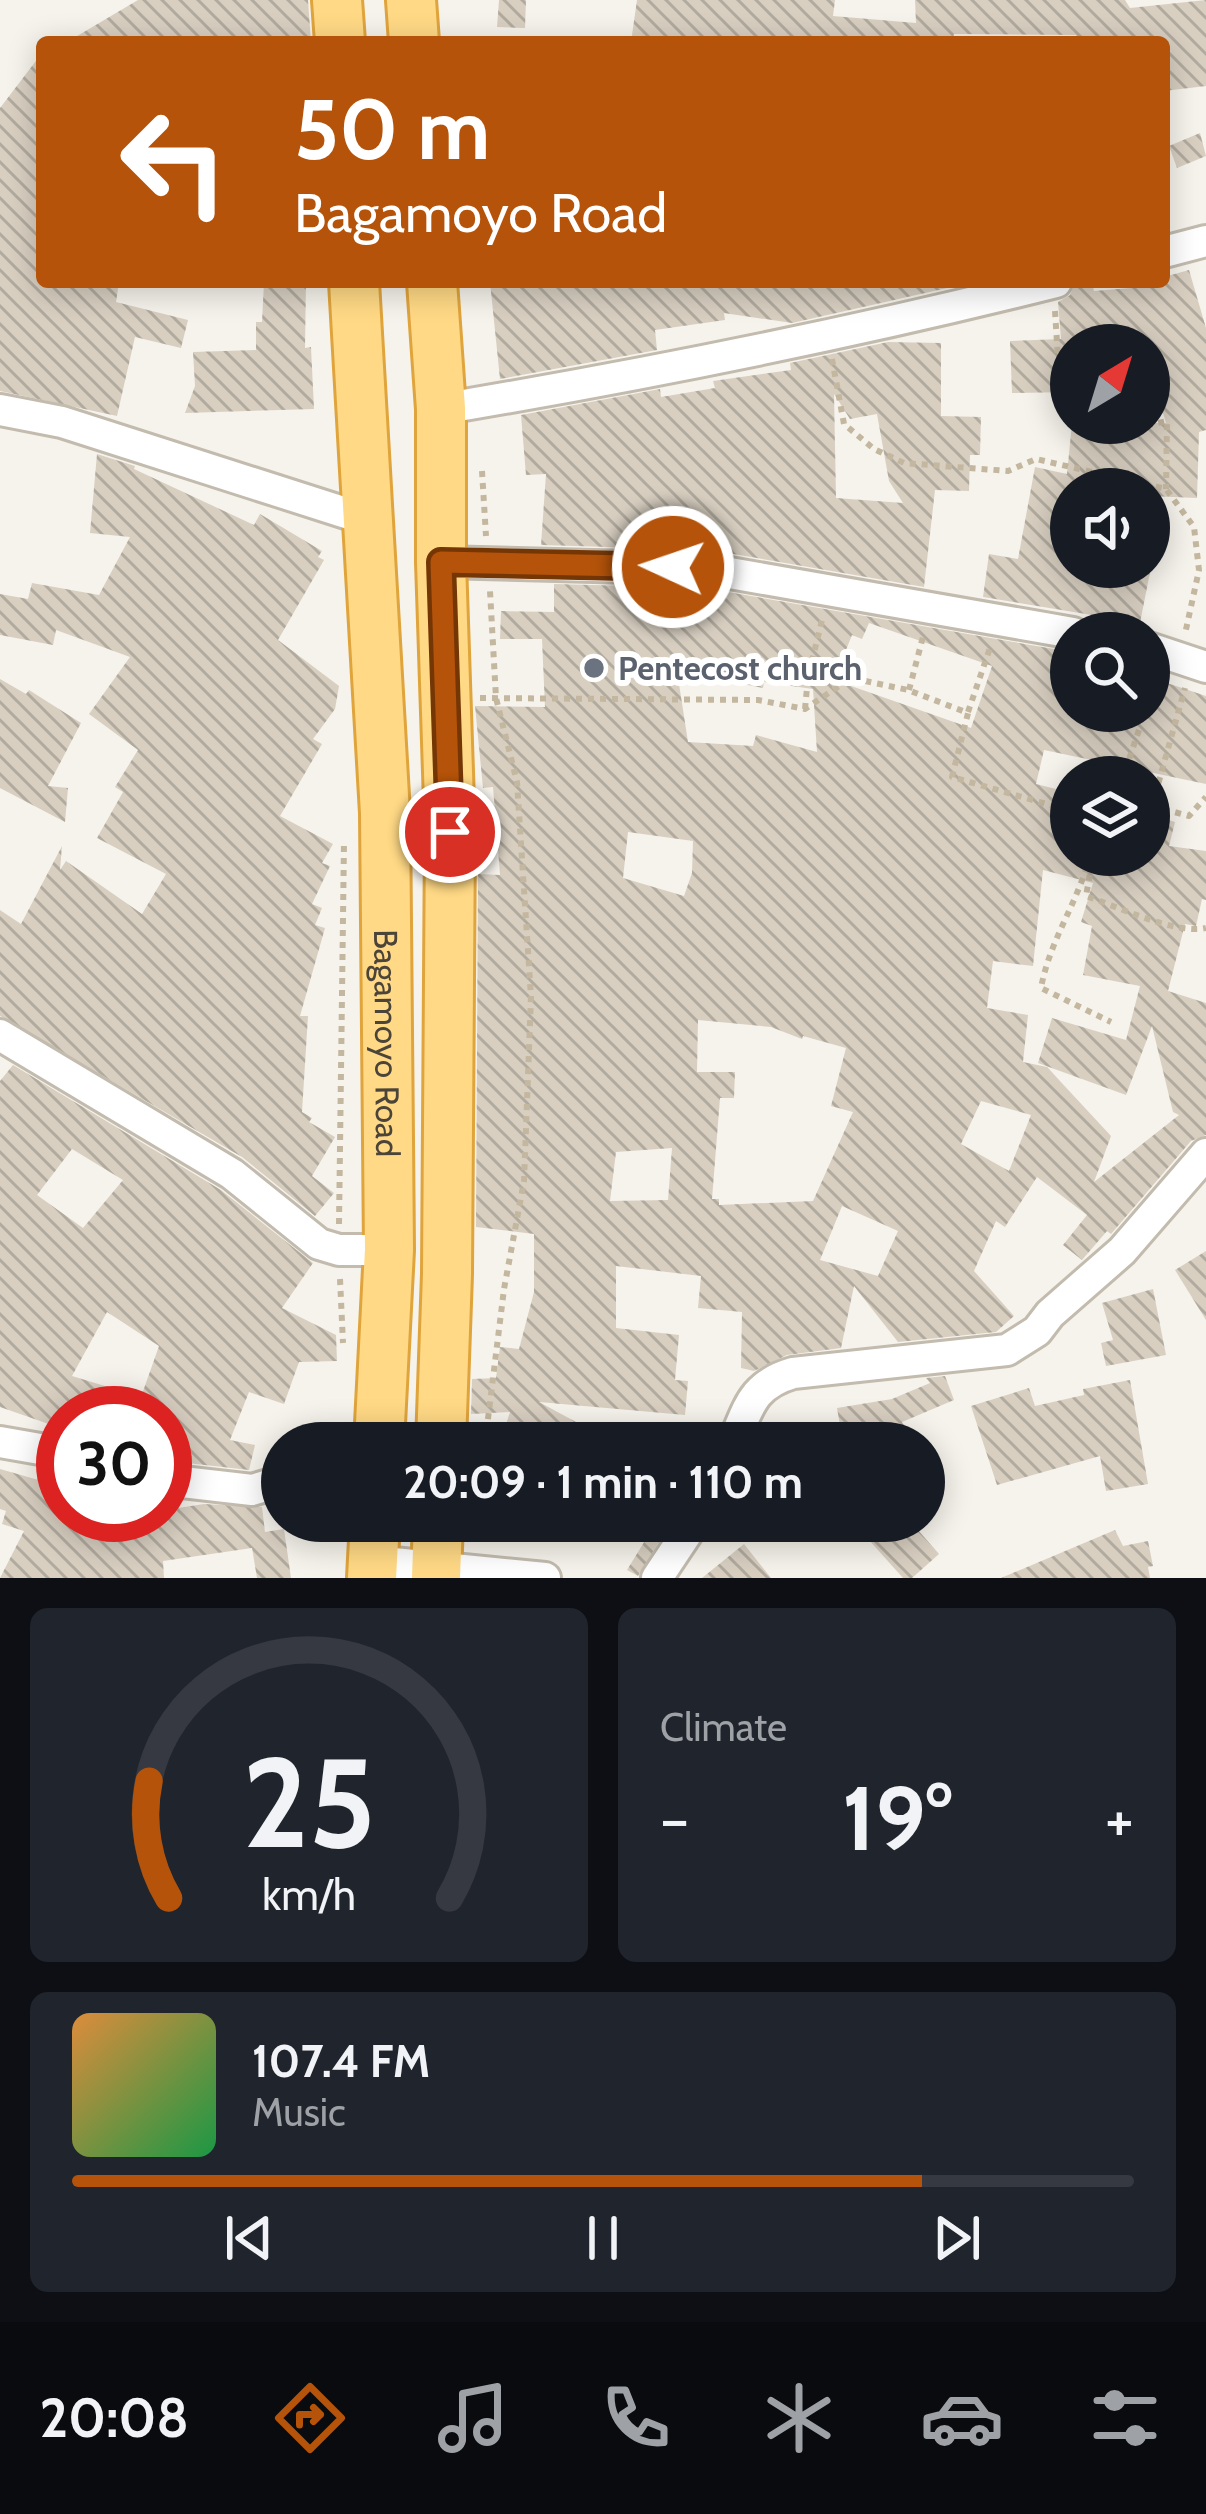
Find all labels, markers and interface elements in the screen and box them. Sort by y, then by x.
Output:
text: 50 m [294,78,490,180]
icon: left [96,84,252,240]
text: Bagamoyo Road [294,180,667,246]
north arrow [1050,324,1170,444]
map controls [1050,324,1170,876]
button: sound [1050,468,1170,588]
position arrow [610,504,736,630]
button: search [1050,612,1170,732]
place label: Pentecost church [618,648,862,688]
marker: Pentecost church [581,655,607,681]
button: layers [1050,756,1170,876]
pin [399,781,501,883]
icon: arrive [417,799,483,865]
street label: Bagamoyo Road [366,929,408,1157]
speed limit sign: 30 [36,1386,192,1542]
text: 20:09 · 1 min · 110 m [403,1455,803,1509]
text: Climate [660,1703,787,1751]
text: 25 [242,1727,376,1878]
text: 19° [842,1763,952,1873]
text: − [660,1778,689,1859]
text: + [1105,1778,1134,1859]
text: km/h [262,1869,356,1921]
text: 107.4 FM [252,2034,430,2088]
text: Music [252,2088,346,2136]
icon: previous [216,2205,282,2271]
icon: pause [570,2205,636,2271]
icon: next [924,2205,990,2271]
icon: directions [268,2376,352,2460]
icon: music [431,2376,515,2460]
icon: phone [594,2376,678,2460]
icon: climate [757,2376,841,2460]
icon: car [920,2376,1004,2460]
icon: filters [1083,2376,1167,2460]
text: 20:08 [39,2385,189,2451]

